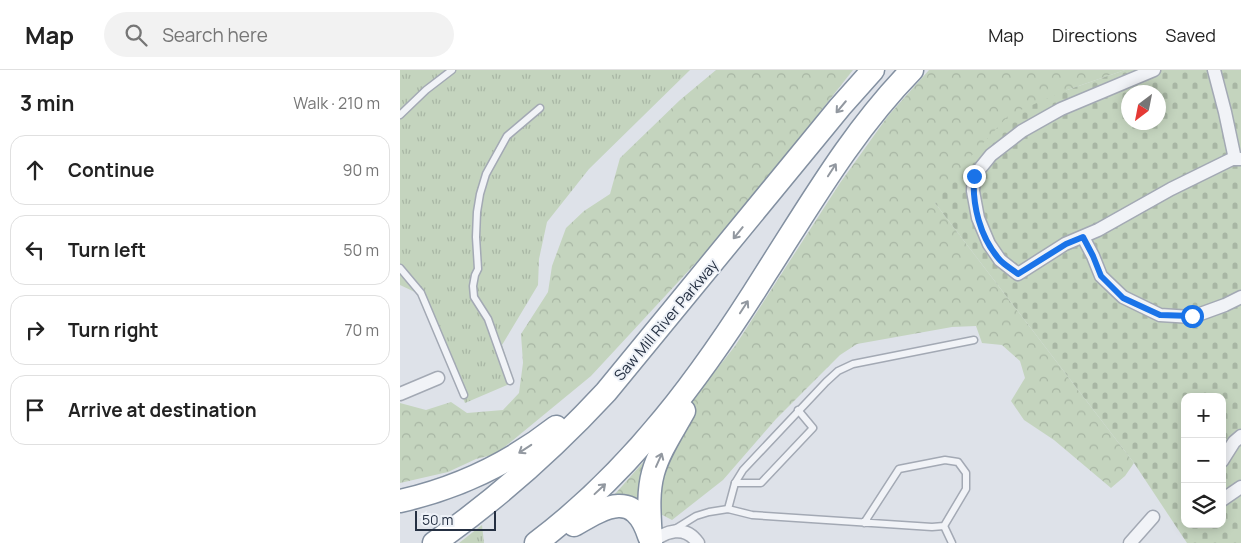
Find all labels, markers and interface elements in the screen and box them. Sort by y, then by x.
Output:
search box [104,12,454,57]
text: Map [25,18,74,51]
icon: search [122,21,150,49]
text: Search here [162,22,268,48]
text: Map [988,23,1024,47]
text: Directions [1052,23,1137,47]
text: Saved [1165,23,1216,47]
north arrow [1121,85,1166,130]
text: 3 min [20,89,74,117]
text: Walk · 210 m [293,92,380,114]
one-way arrow [835,100,846,113]
icon: ahead [21,156,49,184]
text: Continue [68,157,154,183]
text: 90 m [343,159,379,181]
one-way arrow [827,164,837,178]
route end [963,165,986,188]
one-way arrow [732,226,743,239]
icon: left [21,236,49,264]
text: Turn left [68,237,146,263]
text: 50 m [343,239,379,261]
street label: Saw Mill River Parkway [609,255,723,385]
one-way arrow [739,300,750,314]
route start [1181,305,1204,328]
icon: right [21,316,49,344]
text: Turn right [68,317,158,343]
text: 70 m [344,319,379,341]
map controls [1181,393,1226,528]
button: + [1181,393,1226,438]
icon: arrive [21,396,49,424]
text: Arrive at destination [68,397,257,423]
button: − [1181,438,1226,483]
one-way arrow [519,444,533,454]
one-way arrow [654,453,664,468]
one-way arrow [594,483,607,495]
button: layers [1181,483,1226,528]
scale bar [415,508,496,531]
text: 50 m [422,510,453,529]

